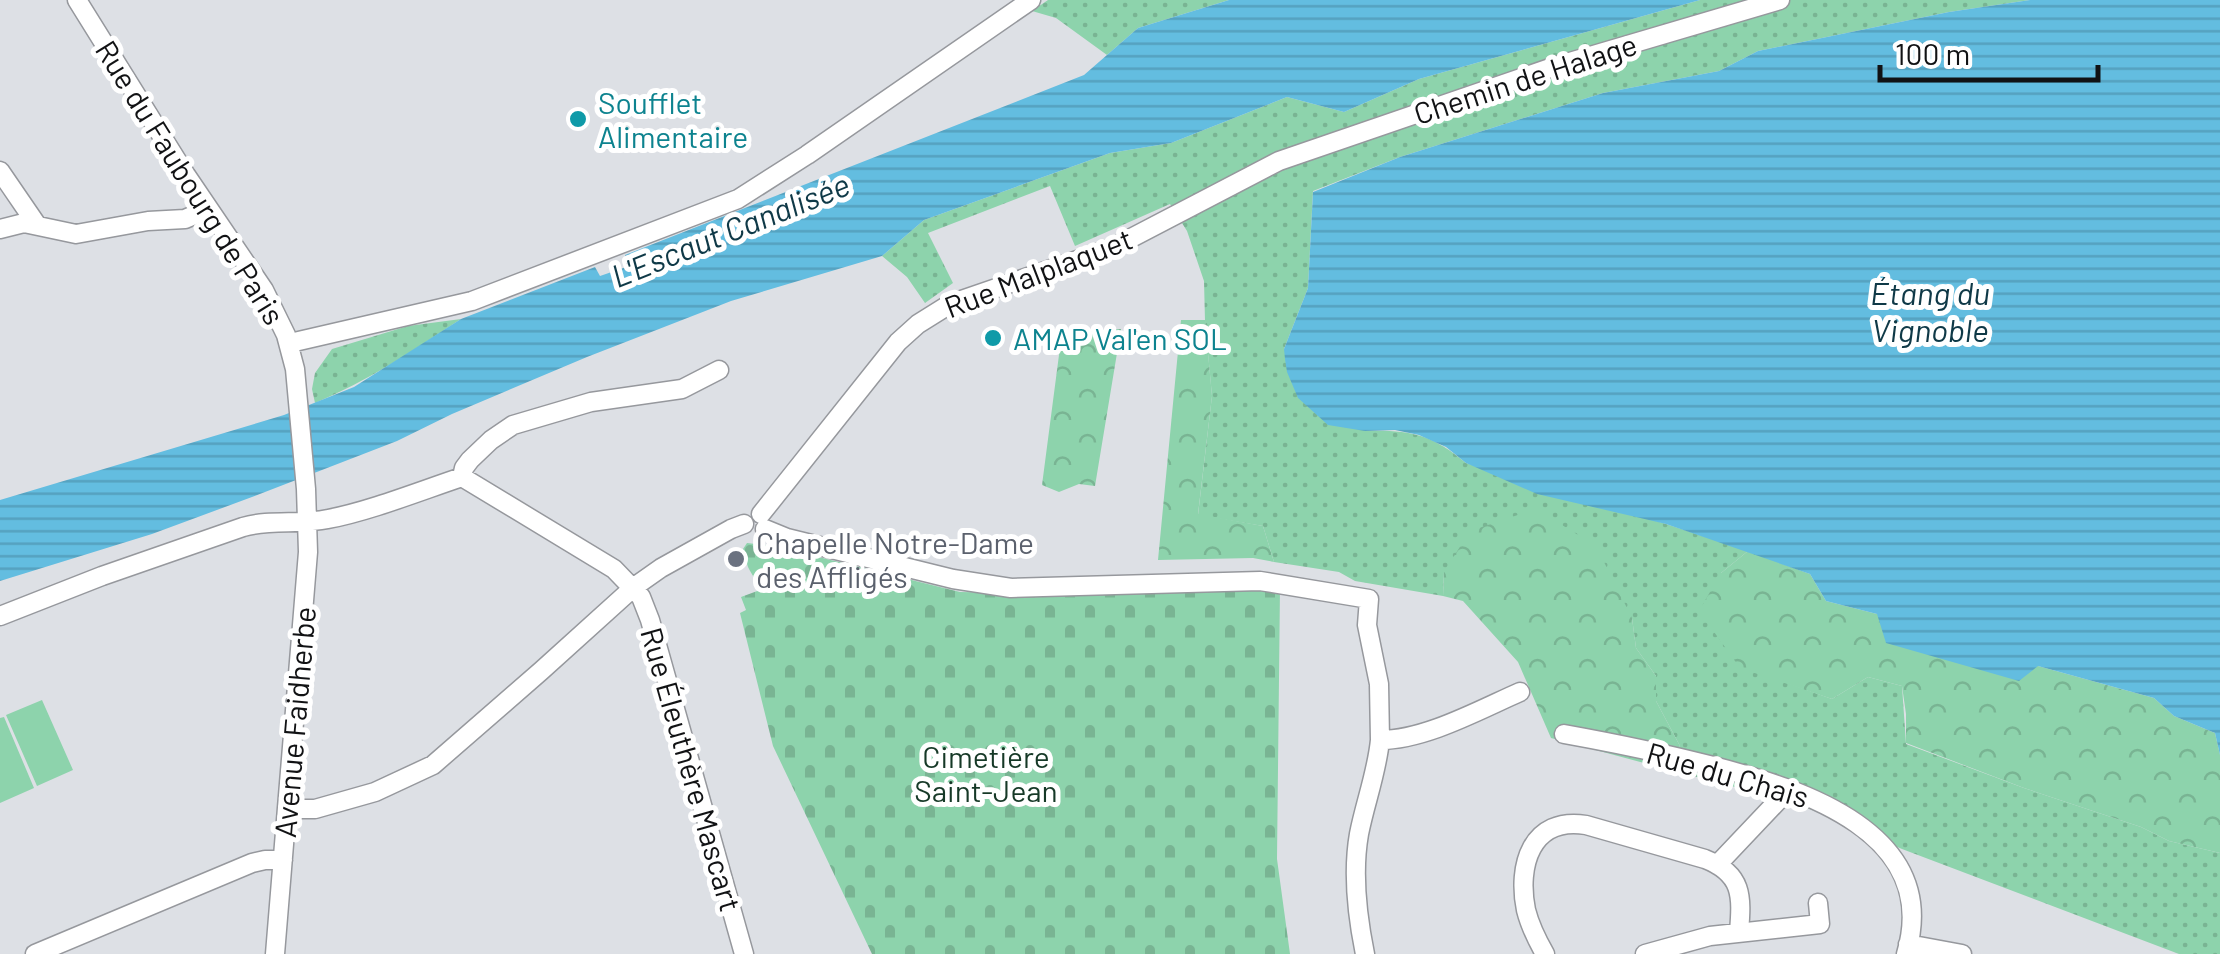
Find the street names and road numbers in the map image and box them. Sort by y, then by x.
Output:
street label: Chemin de Halage [1409,25,1641,131]
street label: Rue du Faubourg de Paris [89,33,293,331]
street label: Rue Malplaquet [939,220,1137,324]
street label: Avenue Faidherbe [266,605,322,839]
street label: Rue Éleuthère Mascart [634,623,750,915]
street label: Rue du Chais [1643,734,1813,814]

